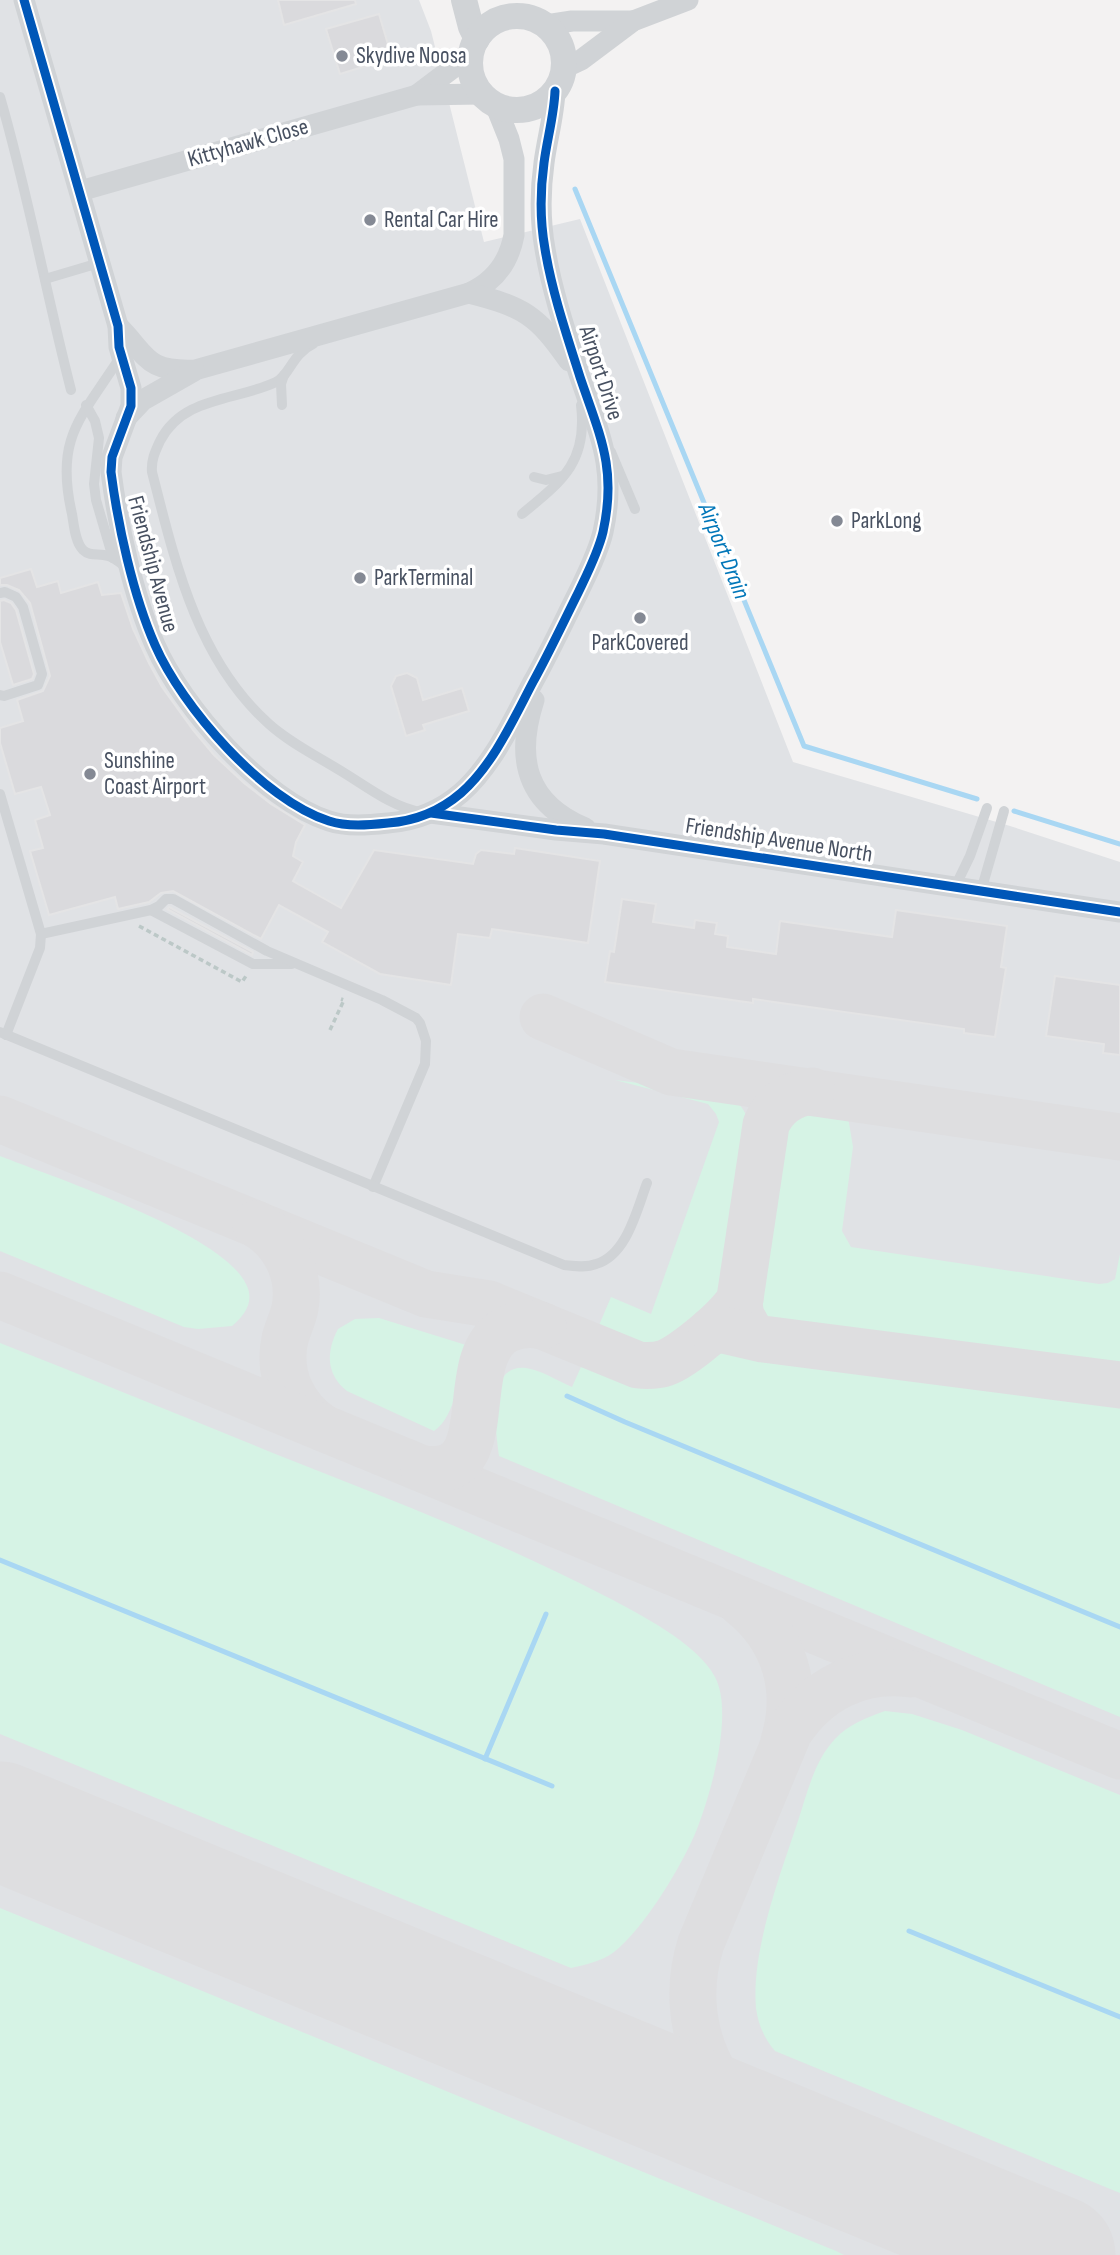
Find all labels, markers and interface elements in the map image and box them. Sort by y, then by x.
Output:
place label: Skydive Noosa [356,42,467,70]
marker: Skydive Noosa [334,48,350,64]
street label: Kittyhawk Close [184,112,312,174]
place label: Rental Car Hire [384,206,499,234]
marker: Rental Car Hire [362,212,378,228]
street label: Airport Drive [572,321,629,424]
street label: Friendship Avenue [121,493,185,635]
water label: Airport Drain [691,498,756,603]
place label: ParkLong [851,507,921,535]
marker: ParkLong [829,513,845,529]
place label: ParkTerminal [374,564,473,592]
marker: ParkTerminal [352,570,368,586]
marker: ParkCovered [632,610,648,626]
place label: ParkCovered [592,629,689,657]
place label: Sunshine Coast Airport [104,747,206,801]
marker: Sunshine Coast Airport [82,766,98,782]
street label: Friendship Avenue North [684,811,874,869]

